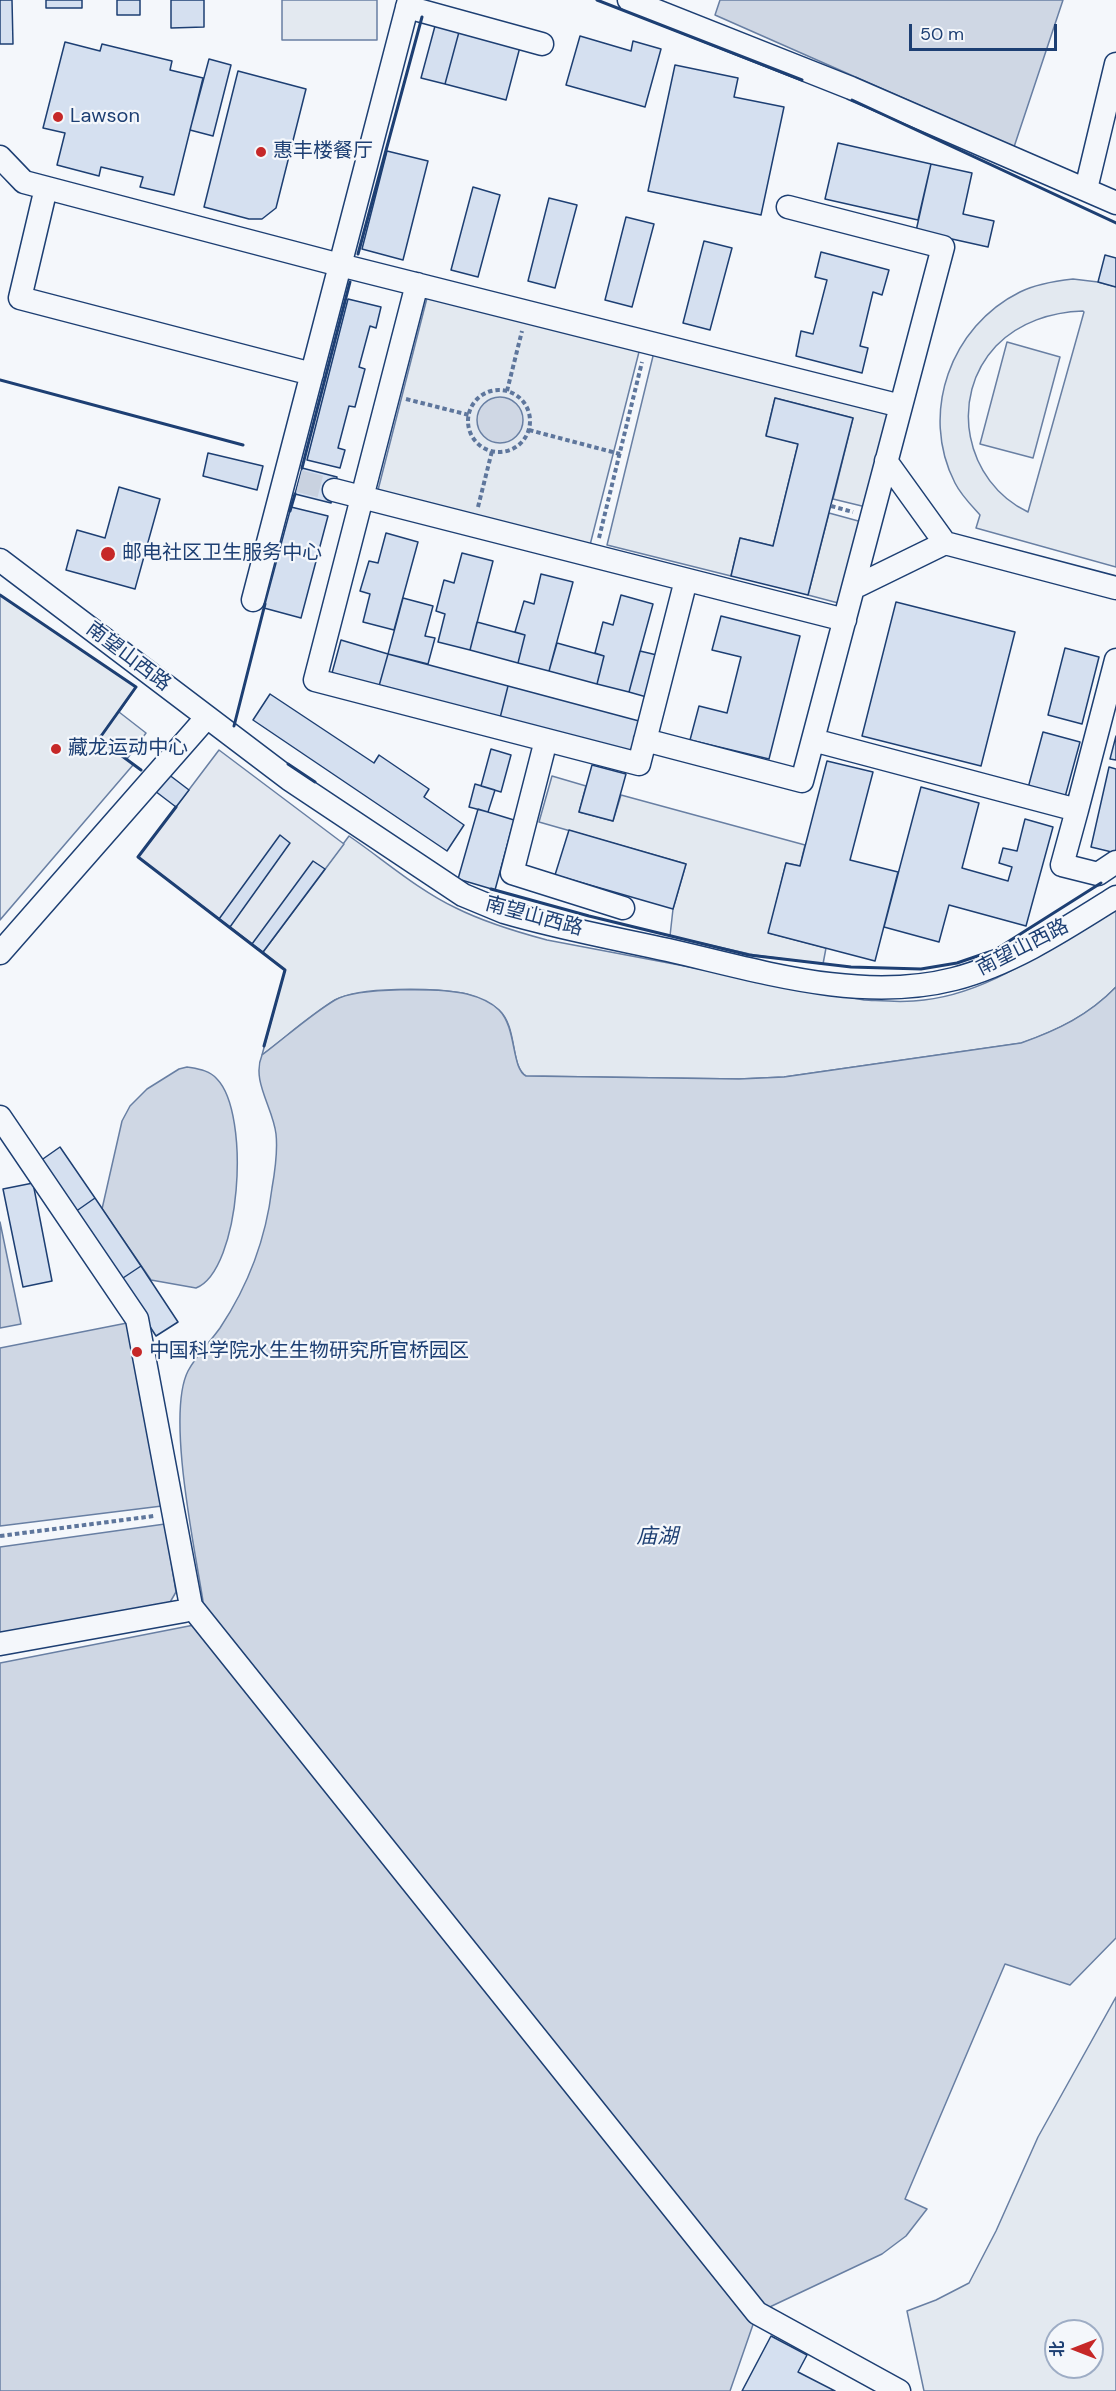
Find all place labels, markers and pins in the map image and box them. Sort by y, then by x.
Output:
place label: Lawson [70,105,140,129]
marker: Lawson [51,110,65,124]
place label: 惠丰楼餐厅 [273,140,373,164]
marker: 惠丰楼餐厅 [254,145,268,159]
place label: 邮电社区卫生服务中心 [122,542,322,566]
marker: 邮电社区卫生服务中心 [99,545,117,563]
place label: 藏龙运动中心 [68,737,188,761]
marker: 藏龙运动中心 [49,742,63,756]
place label: 中国科学院水生生物研究所官桥园区 [149,1340,469,1364]
marker: 中国科学院水生生物研究所官桥园区 [130,1345,144,1359]

